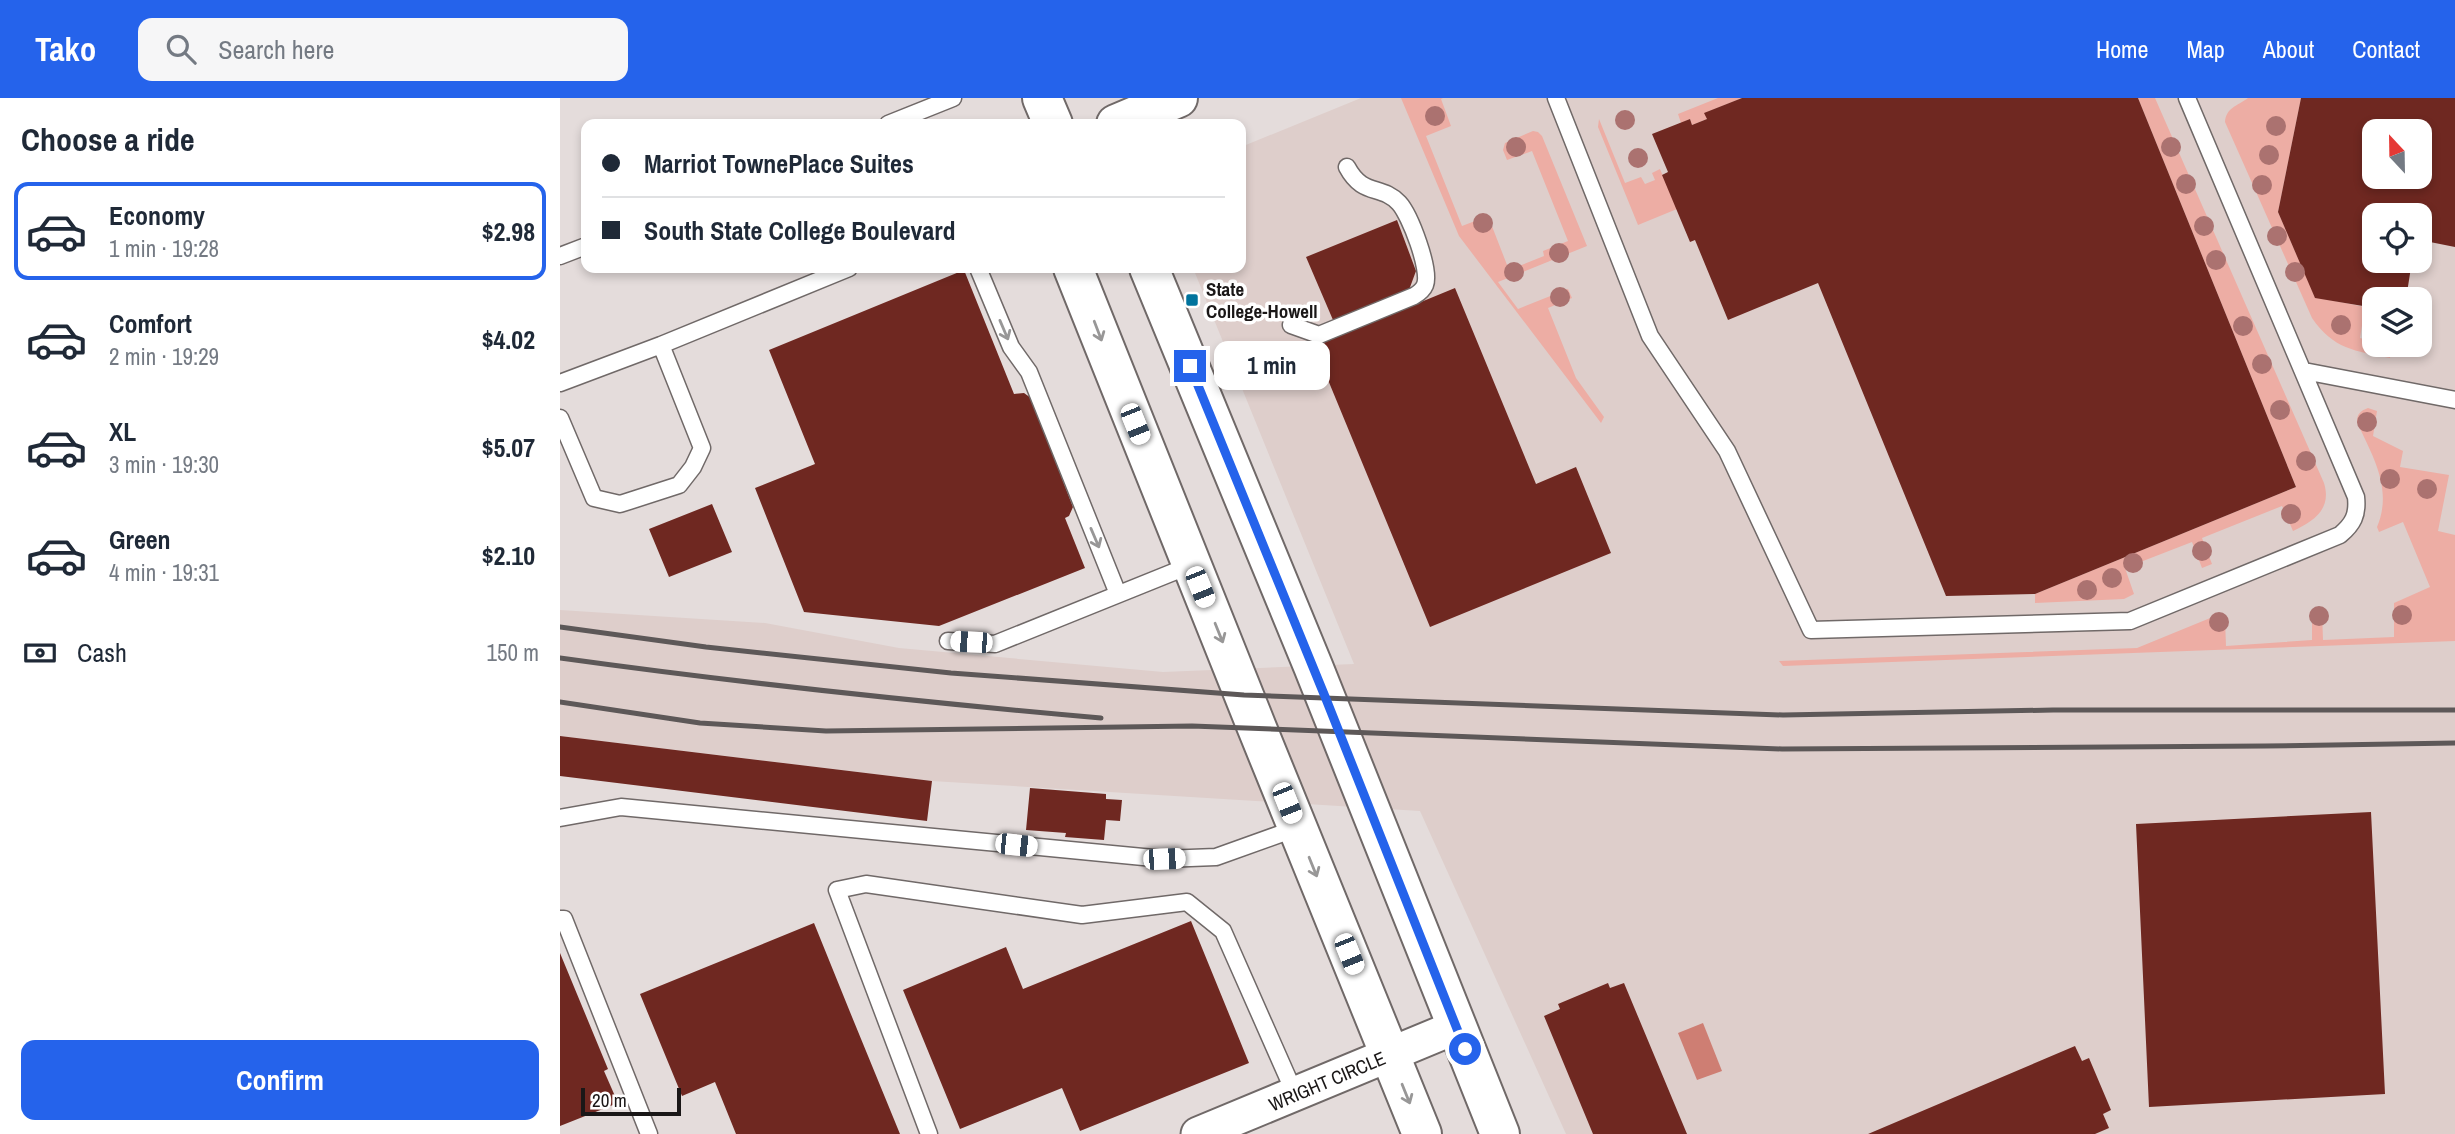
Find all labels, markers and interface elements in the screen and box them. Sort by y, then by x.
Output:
search box [138,18,628,81]
text: Tako [35,27,96,71]
icon: search [162,30,200,68]
text: Search here [218,32,334,67]
text: Home [2096,33,2148,65]
text: Map [2186,33,2225,65]
text: About [2263,33,2314,65]
text: Contact [2352,33,2420,65]
text: Choose a ride [21,118,195,161]
north arrow [2362,119,2432,189]
map controls [2362,119,2432,357]
text: Marriot TownePlace Suites [644,146,914,181]
text: Economy [109,198,205,233]
icon: car [25,200,88,263]
button: locate [2362,203,2432,273]
text: South State College Boulevard [644,213,956,248]
text: $2.98 [482,214,535,249]
text: 1 min · 19:28 [109,233,219,264]
place label: State College-Howell [1206,276,1318,324]
button: layers [2362,287,2432,357]
marker: State College-Howell [1184,292,1200,308]
text: Comfort [109,306,192,341]
icon: car [25,308,88,371]
one-way arrow [999,319,1012,341]
one-way arrow [1092,320,1105,342]
text: $4.02 [482,322,535,357]
text: 2 min · 19:29 [109,341,219,372]
callout: 1 min [1214,342,1330,390]
route end [1174,350,1206,382]
text: 1 min [1247,350,1297,381]
car [1118,401,1153,447]
text: XL [109,414,136,449]
icon: car [25,416,88,479]
text: $5.07 [482,430,535,465]
text: 3 min · 19:30 [109,449,219,480]
text: Green [109,522,171,557]
icon: car [25,524,88,587]
one-way arrow [1089,527,1102,549]
text: $2.10 [482,538,535,573]
text: 4 min · 19:31 [109,557,219,588]
car [1183,564,1218,610]
one-way arrow [1214,622,1227,644]
car [950,630,993,654]
icon: cash [21,634,59,672]
text: Cash [77,635,127,670]
text: 150 m [487,637,539,668]
car [1270,780,1305,826]
car [995,832,1038,858]
car [1143,848,1186,870]
one-way arrow [1308,856,1321,877]
car [1332,931,1367,977]
route start [1449,1033,1481,1065]
button: Confirm [21,1040,539,1120]
street label: WRIGHT CIRCLE [1265,1045,1389,1117]
one-way arrow [1400,1083,1413,1105]
scale bar [581,1085,681,1117]
text: 20 m [592,1087,627,1113]

